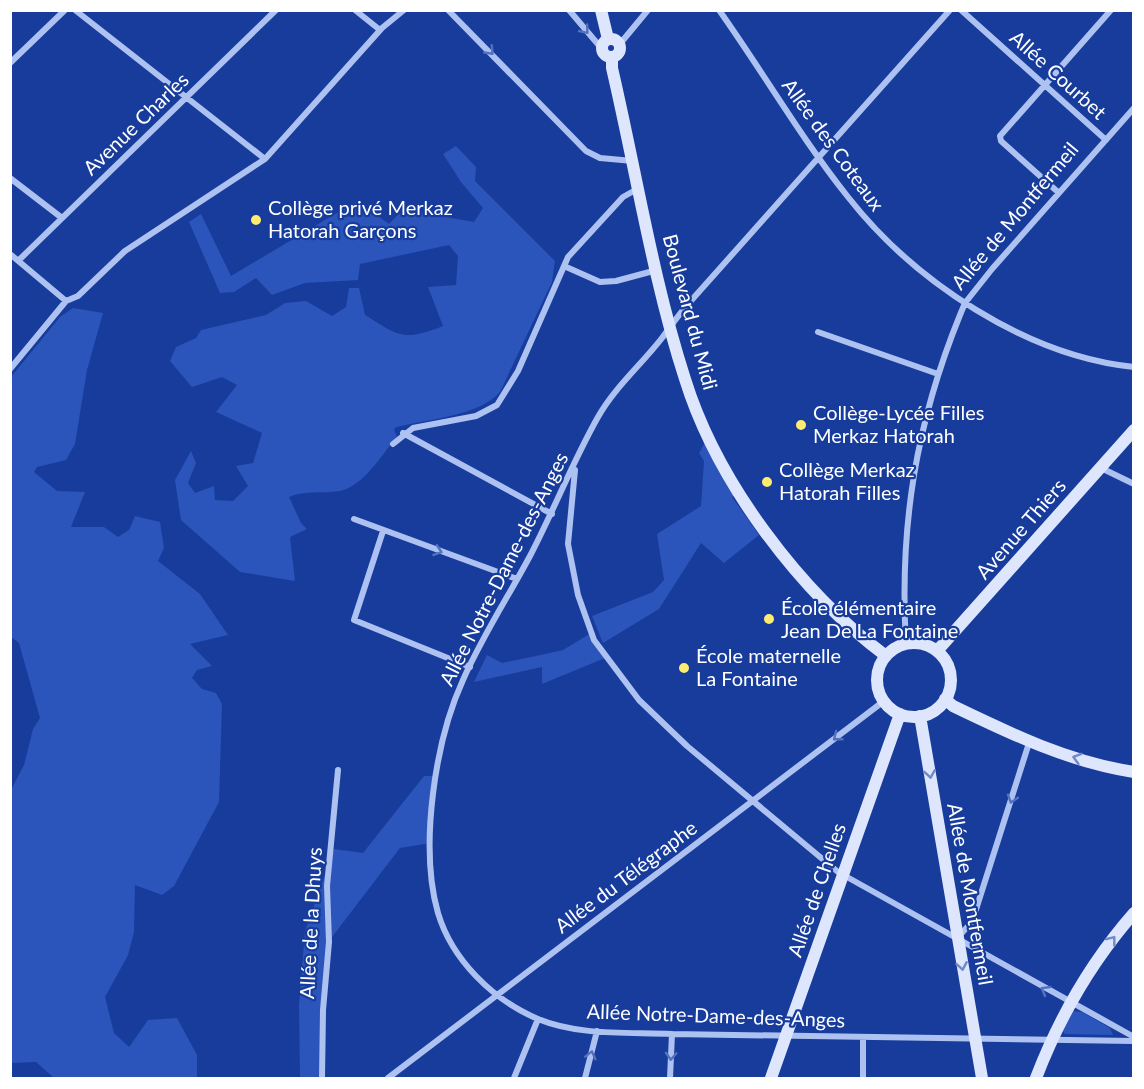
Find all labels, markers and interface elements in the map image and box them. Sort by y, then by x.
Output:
one-way arrow [578,23,589,34]
street label: Allée Courbet [1006,25,1112,124]
one-way arrow [483,45,494,55]
street label: Avenue Charles [78,67,193,180]
street label: Allée des Coteaux [778,74,890,215]
street label: Allée de Montfermeil [946,137,1083,294]
place label: Collège privé Merkaz Hatorah Garçons [268,195,453,242]
marker: Collège privé Merkaz Hatorah Garçons [249,213,263,227]
street label: Boulevard du Midi [659,231,723,392]
place label: Collège-Lycée Filles Merkaz Hatorah [813,400,985,447]
marker: Collège-Lycée Filles Merkaz Hatorah [794,418,808,432]
street label: Allée Notre-Dame-des-Anges [434,448,573,689]
place label: Collège Merkaz Hatorah Filles [779,457,915,504]
street label: Avenue Thiers [970,473,1070,583]
marker: Collège Merkaz Hatorah Filles [760,475,774,489]
one-way arrow [432,544,443,557]
place label: École élémentaire Jean De La Fontaine [781,595,958,642]
marker: École élémentaire Jean De La Fontaine [762,612,776,626]
place label: École maternelle La Fontaine [696,643,841,690]
marker: École maternelle La Fontaine [677,661,691,675]
one-way arrow [833,729,844,740]
one-way arrow [1072,753,1083,765]
one-way arrow [923,769,935,779]
one-way arrow [1006,793,1019,804]
street label: Allée de Montfermeil [943,801,999,987]
street label: Allée du Télégraphe [550,815,701,937]
street label: Allée de Chelles [782,820,850,960]
street label: Allée de la Dhuys [294,846,326,999]
one-way arrow [1105,935,1116,946]
one-way arrow [955,961,968,971]
one-way arrow [1041,985,1051,997]
street label: Allée Notre-Dame-des-Anges [586,998,846,1032]
one-way arrow [584,1050,597,1060]
one-way arrow [664,1052,677,1061]

